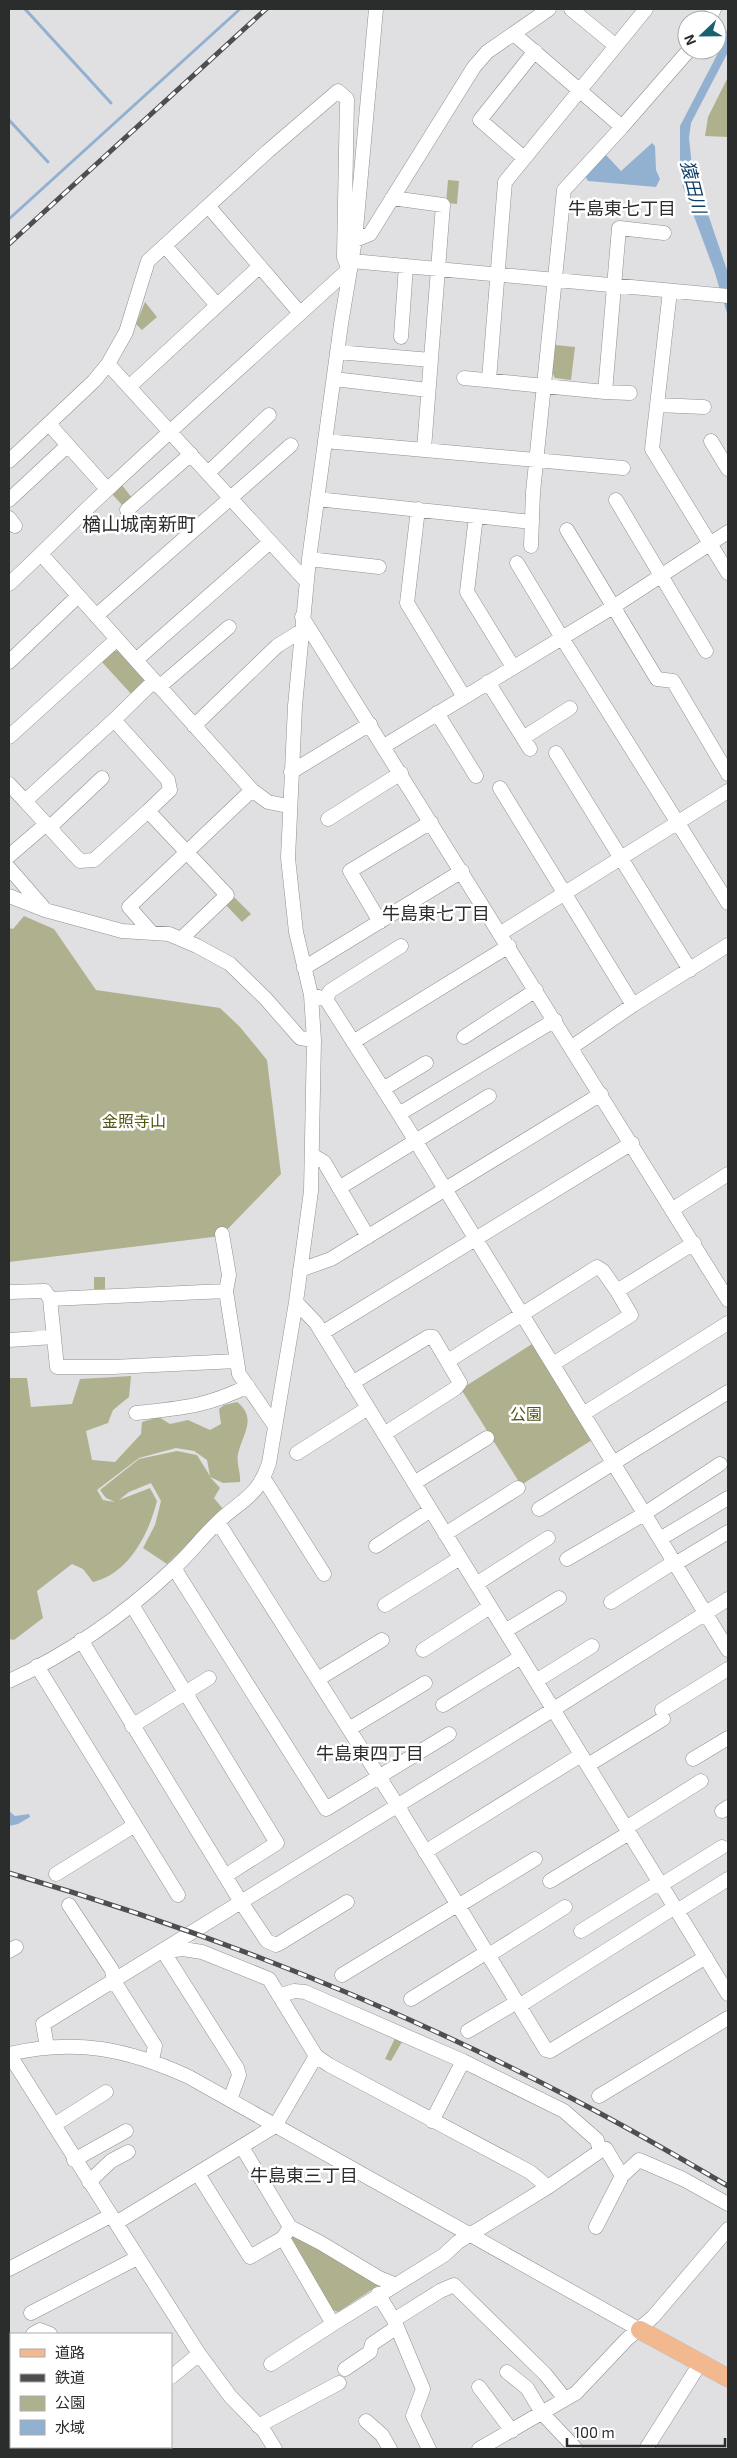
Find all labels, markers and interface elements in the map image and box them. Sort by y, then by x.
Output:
north arrow [677,10,727,60]
text: N [680,32,699,48]
water label: 猿田川 [677,158,712,218]
district label: 牛島東七丁目 [568,197,676,219]
district label: 楢山城南新町 [82,512,196,535]
district label: 牛島東七丁目 [382,902,490,924]
park label: 金照寺山 [102,1111,166,1130]
park label: 公園 [510,1404,542,1423]
district label: 牛島東四丁目 [316,1742,424,1764]
district label: 牛島東三丁目 [250,2164,358,2186]
legend [10,2333,172,2448]
text: 道路 [55,2343,85,2361]
text: 鉄道 [55,2368,85,2386]
text: 公園 [55,2393,85,2411]
scale bar [567,2416,724,2448]
text: 水域 [55,2418,85,2436]
text: 100 m [574,2423,615,2441]

